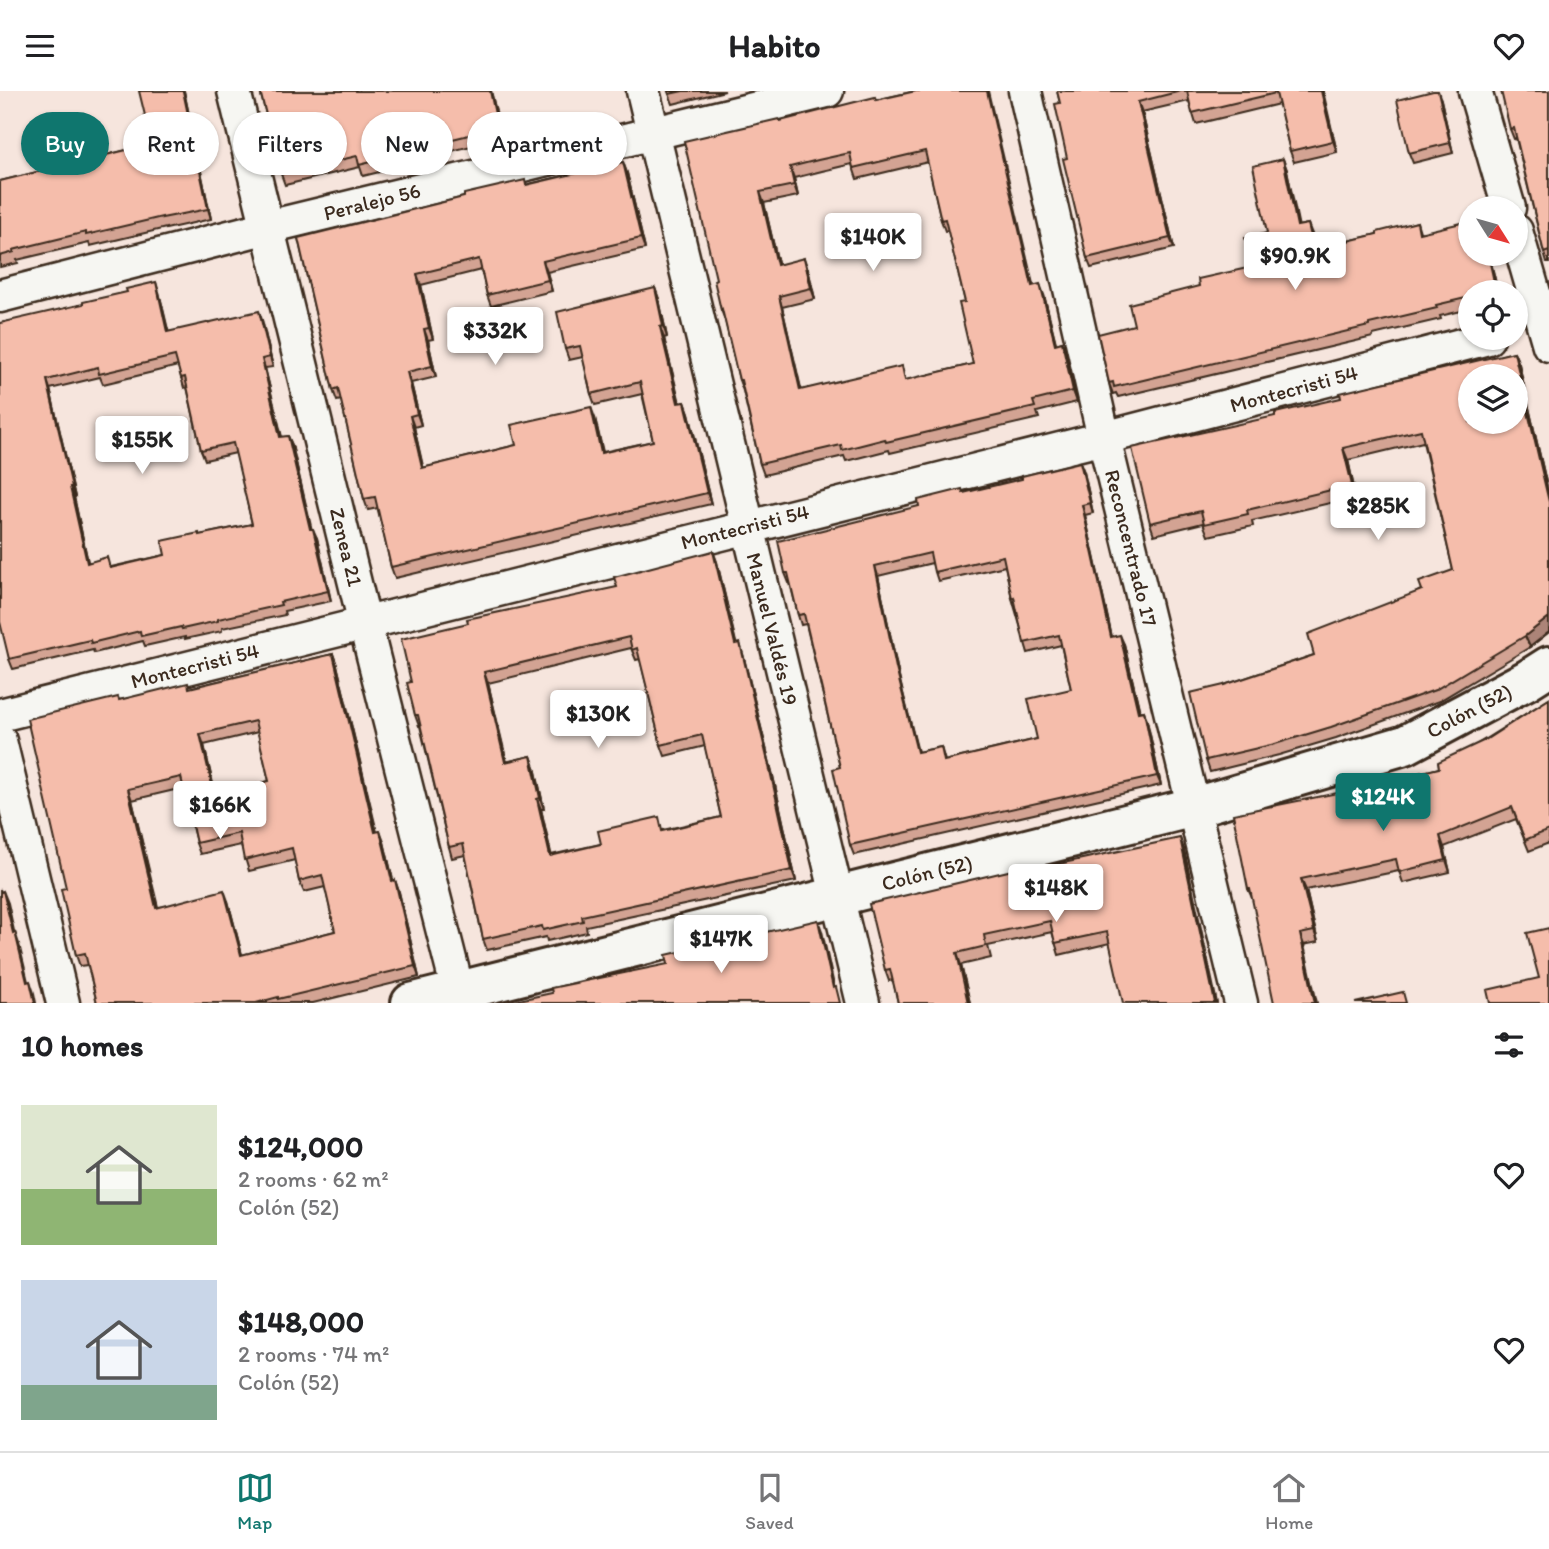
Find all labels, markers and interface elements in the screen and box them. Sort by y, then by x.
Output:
icon: menu [21,27,59,65]
text: Habito [729,27,820,65]
icon: heart [1490,27,1528,65]
chip: Buy [21,112,109,175]
chip: Rent [123,112,219,175]
chip: Filters [233,112,347,175]
chip: New [361,112,453,175]
chip: Apartment [467,112,627,175]
street label: Peralejo 56 [321,177,423,226]
north arrow [1458,196,1528,266]
map controls [1458,196,1528,434]
pin: $140K [824,213,922,273]
text: $140K [840,222,906,250]
pin: $90.9K [1238,233,1352,292]
text: $90.9K [1260,241,1330,269]
button: locate [1458,280,1528,350]
pin: $332K [446,307,544,367]
text: $332K [463,316,527,344]
street label: Montecristi 54 [1227,359,1361,418]
button: layers [1458,364,1528,434]
pin: $155K [93,417,191,476]
text: $155K [111,425,173,453]
street label: Reconcentrado 17 [1100,467,1163,629]
pin: $285K [1329,483,1427,542]
text: $285K [1346,491,1410,519]
street label: Montecristi 54 [678,498,812,555]
street label: Zenea 21 [325,505,368,589]
street label: Manuel Valdés 19 [741,550,804,708]
street label: Montecristi 54 [128,637,262,694]
street label: Colón (52) [1422,678,1516,743]
pin: $130K [549,691,647,750]
text: $130K [566,699,630,727]
pin: $124K [1334,773,1432,833]
pin: $166K [171,781,269,841]
text: $124K [1352,782,1414,810]
text: $166K [189,790,251,818]
street label: Colón (52) [879,849,975,896]
pin: $148K [1007,865,1105,924]
text: $148K [1024,873,1088,901]
pin: $147K [672,915,770,975]
text: $147K [690,924,752,952]
icon: filters [1490,1026,1528,1064]
text: 10 homes [21,1027,144,1064]
text: $124,000 [238,1128,364,1165]
icon: home [77,1133,161,1217]
icon: heart [1490,1156,1528,1194]
text: 2 rooms · 62 m² [238,1165,389,1193]
text: Colón (52) [238,1193,339,1221]
text: $148,000 [238,1303,364,1340]
icon: home [77,1308,161,1392]
icon: heart [1490,1331,1528,1369]
text: 2 rooms · 74 m² [238,1340,390,1368]
text: Colón (52) [238,1368,339,1396]
tab: Map [236,1469,274,1534]
tab: Saved [745,1469,794,1534]
tab: Home [1265,1469,1313,1534]

